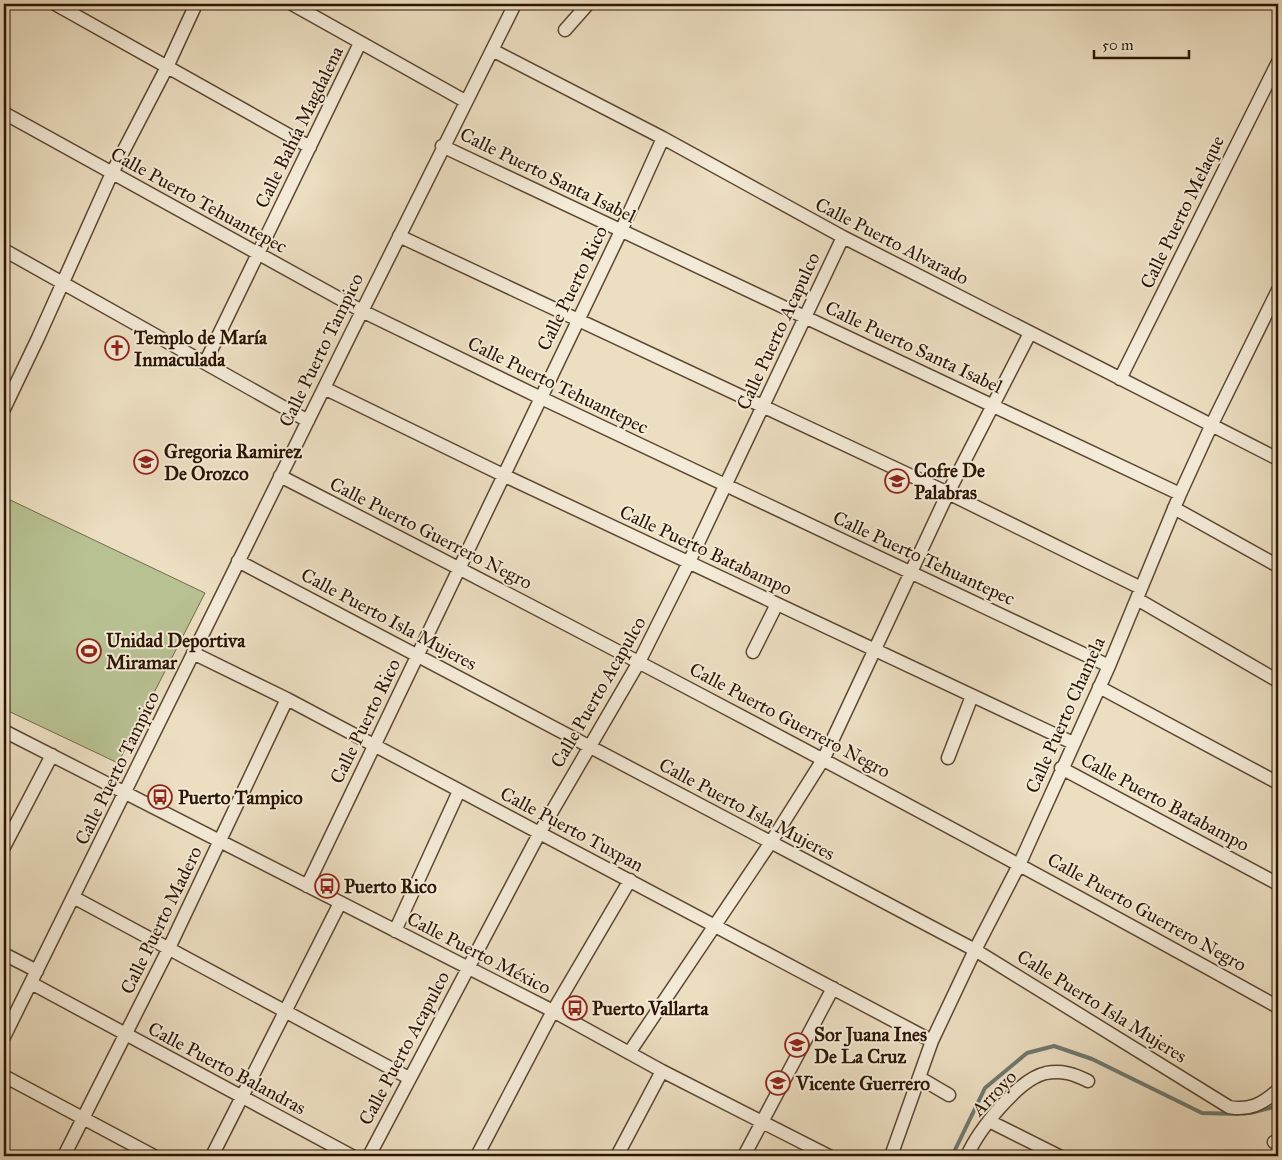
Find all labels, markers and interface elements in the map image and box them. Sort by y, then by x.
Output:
scale bar [1094,28,1190,60]
text: 50 m [1102,36,1134,54]
street label: Calle Bahía Magdalena [250,42,349,212]
street label: Calle Puerto Santa Isabel [456,122,641,228]
street label: Calle Puerto Melaque [1135,132,1230,293]
street label: Calle Puerto Tehuantepec [107,142,291,258]
street label: Calle Puerto Alvarado [811,192,973,290]
street label: Calle Puerto Rico [532,222,612,354]
street label: Calle Puerto Acapulco [731,248,825,413]
street label: Calle Puerto Tampico [274,269,368,431]
street label: Calle Puerto Santa Isabel [822,296,1007,399]
place label: Templo de María Inmaculada [133,326,268,371]
street label: Calle Puerto Tehuantepec [464,331,652,439]
church icon: Templo de María Inmaculada [104,335,130,361]
place label: Gregoria Ramirez De Orozco [164,440,302,485]
school or university icon: Gregoria Ramirez De Orozco [133,449,159,475]
place label: Cofre De Palabras [914,459,985,504]
school or university icon: Cofre De Palabras [884,468,910,494]
street label: Calle Puerto Guerrero Negro [326,472,536,595]
street label: Calle Puerto Batabampo [616,500,796,600]
street label: Calle Puerto Tehuantepec [829,506,1019,610]
street label: Calle Puerto Isla Mujeres [297,563,481,675]
street label: Calle Puerto Acapulco [545,612,651,772]
place label: Unidad Deportiva Miramar [106,629,246,674]
street label: Calle Puerto Chamela [1020,633,1110,797]
sports icon: Unidad Deportiva Miramar [76,638,102,664]
street label: Calle Puerto Rico [325,655,405,787]
street label: Calle Puerto Guerrero Negro [685,657,894,784]
street label: Calle Puerto Tampico [70,687,164,849]
street label: Calle Puerto Batabampo [1077,748,1253,856]
street label: Calle Puerto Isla Mujeres [655,753,839,865]
street label: Calle Puerto Tuxpan [496,782,648,876]
bus stop icon: Puerto Tampico [147,784,173,810]
place label: Puerto Tampico [178,786,303,810]
street label: Calle Puerto Madero [115,842,207,998]
street label: Calle Puerto Guerrero Negro [1043,848,1251,977]
bus stop icon: Puerto Rico [314,873,340,899]
place label: Puerto Rico [344,875,437,898]
street label: Calle Puerto México [403,907,555,999]
street label: Calle Puerto Isla Mujeres [1013,944,1191,1068]
street label: Calle Puerto Acapulco [354,967,454,1129]
bus stop icon: Puerto Vallarta [562,995,588,1021]
place label: Puerto Vallarta [592,997,709,1020]
street label: Calle Puerto Balandras [144,1017,310,1119]
place label: Sor Juana Ines De La Cruz [814,1023,927,1068]
school or university icon: Sor Juana Ines De La Cruz [784,1032,810,1058]
street label: Arroyo [966,1065,1022,1121]
school or university icon: Vicente Guerrero [765,1070,791,1096]
place label: Vicente Guerrero [795,1072,930,1095]

